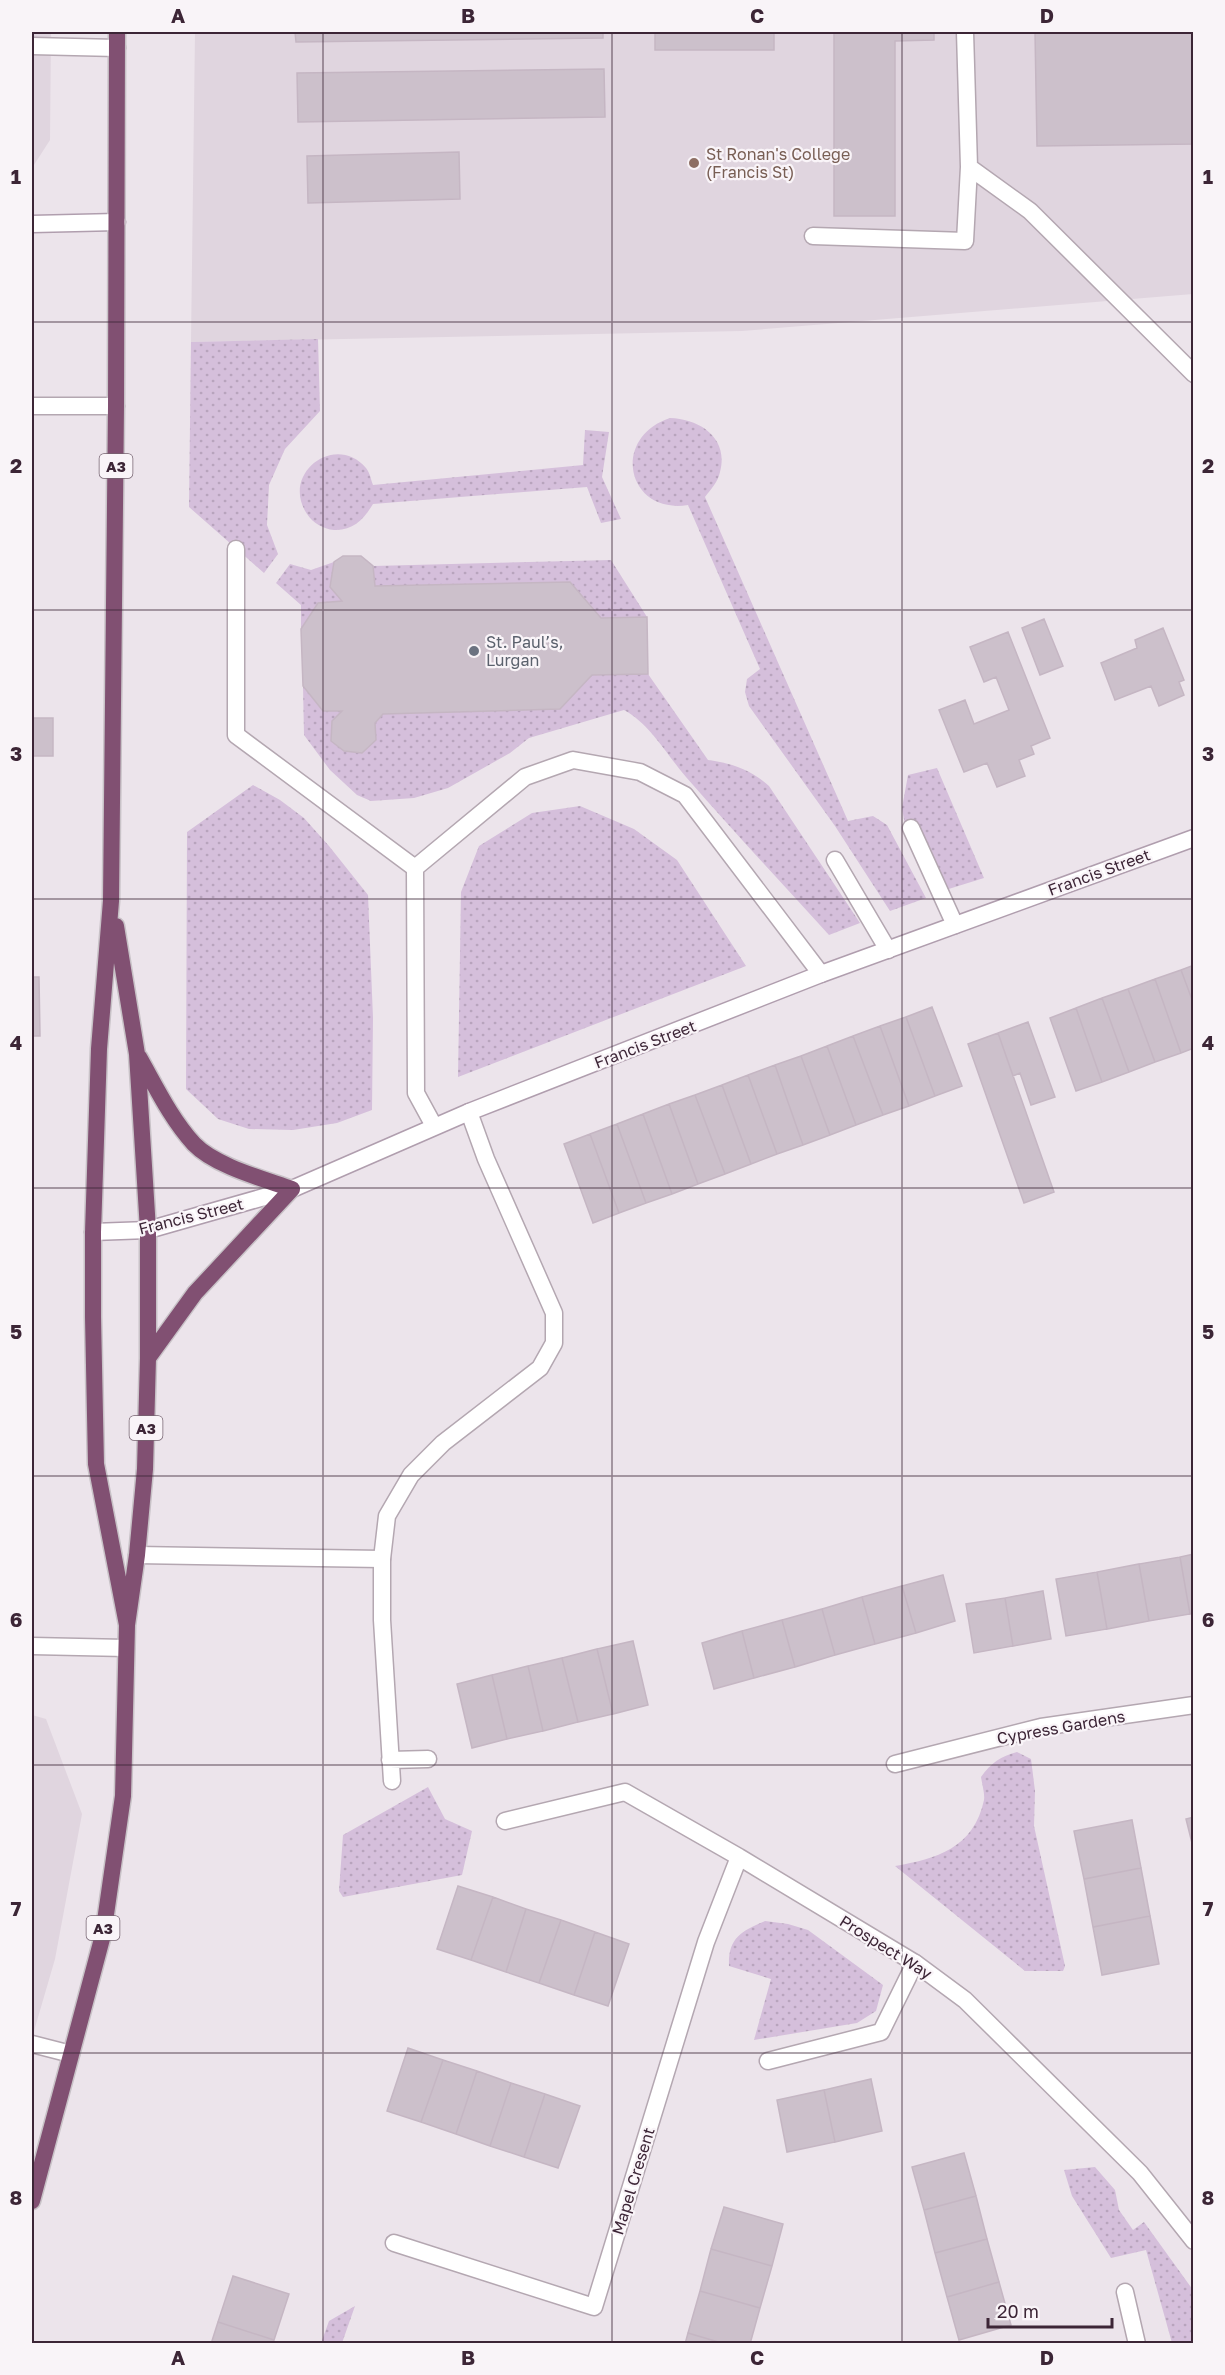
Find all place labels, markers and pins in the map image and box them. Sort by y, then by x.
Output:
place label: St Ronan's College (Francis St) [706,144,850,182]
marker: St Ronan's College (Francis St) [687,156,701,170]
place label: St. Paul’s, Lurgan [486,632,564,670]
marker: St. Paul’s, Lurgan [467,644,481,658]

